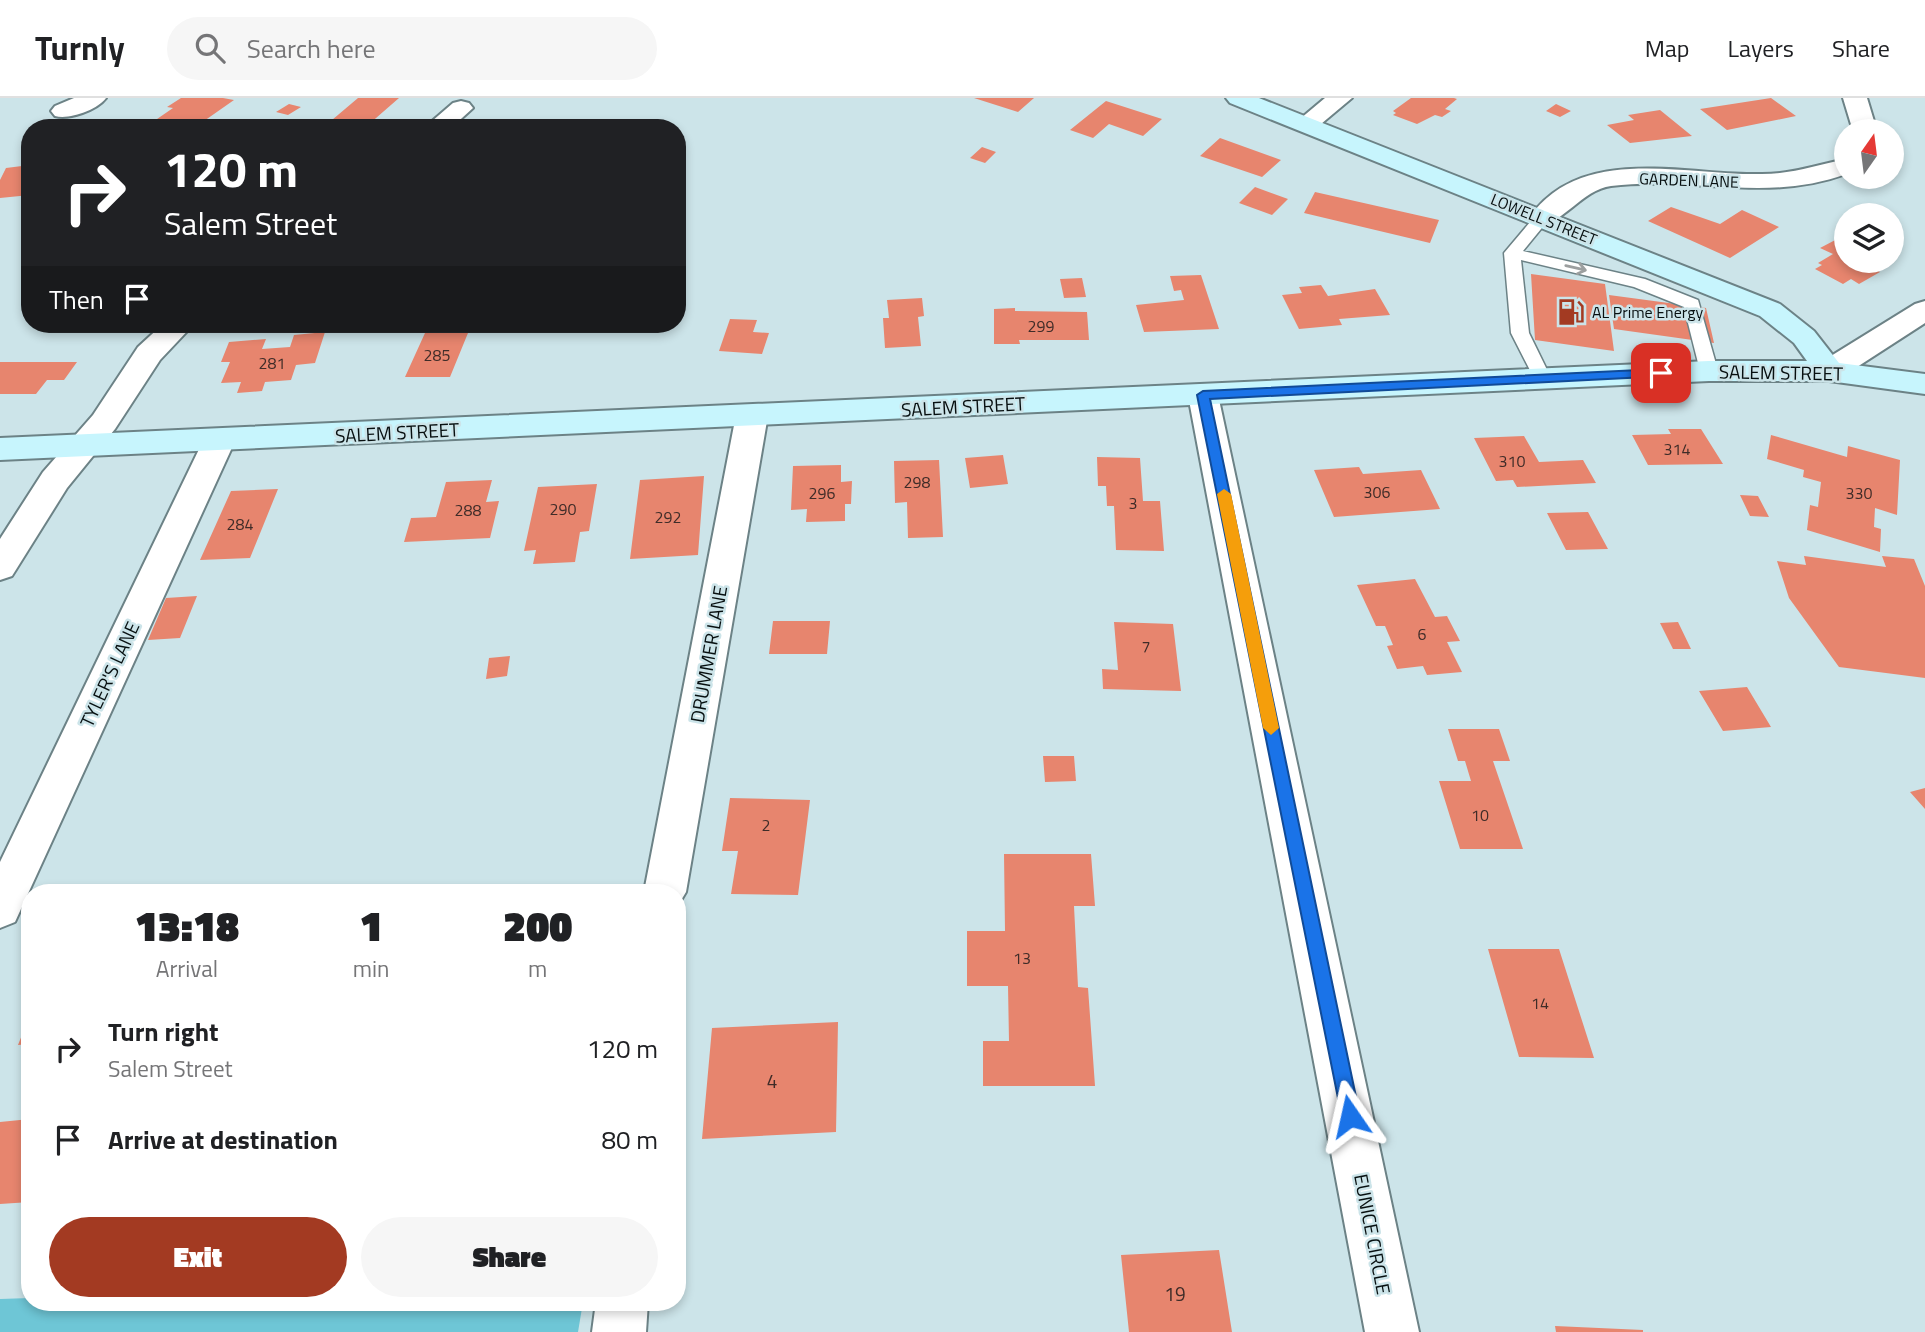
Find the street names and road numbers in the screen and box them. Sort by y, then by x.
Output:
street label: GARDEN LANE [1639,166,1739,194]
street label: LOWELL STREET [1487,187,1601,251]
street label: SALEM STREET [1719,356,1843,388]
street label: SALEM STREET [900,388,1026,424]
street label: SALEM STREET [334,414,460,450]
street label: DRUMMER LANE [682,583,734,725]
street label: TYLER'S LANE [72,616,146,732]
street label: EUNICE CIRCLE [1347,1171,1399,1297]

